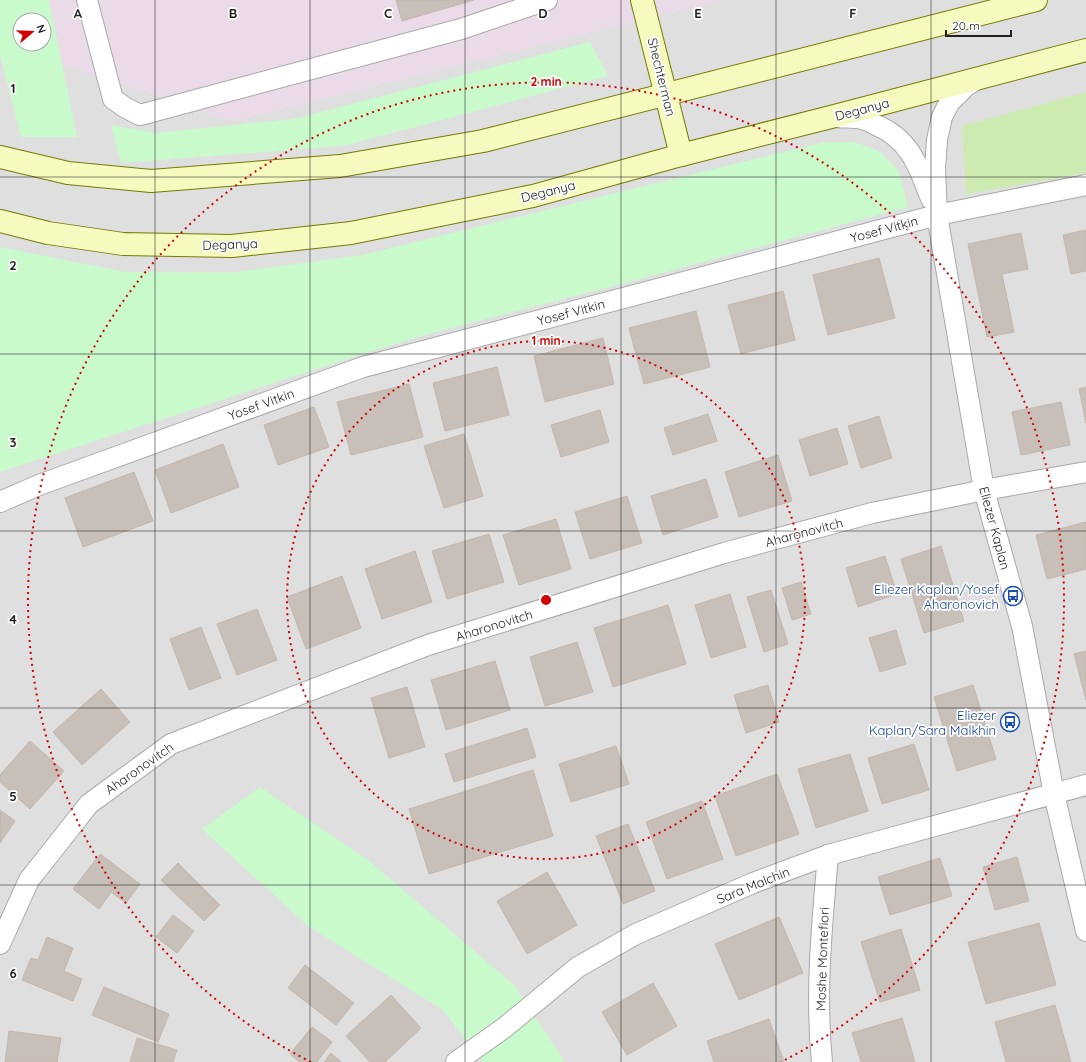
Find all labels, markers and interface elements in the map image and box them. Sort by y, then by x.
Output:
text: A [74,5,83,21]
text: B [229,5,237,21]
text: C [384,5,392,21]
text: D [538,5,548,21]
text: E [694,5,702,21]
text: F [849,5,857,21]
north arrow [12,12,52,52]
scale bar [946,12,1011,38]
text: 20 m [952,18,980,33]
text: N [34,23,49,35]
street label: Shechterman [645,36,679,118]
text: 2 min [530,74,562,89]
text: 1 [10,80,16,96]
street label: Deganya [833,94,891,124]
street label: Deganya [519,177,577,205]
street label: Yosef Vitkin [848,212,920,246]
street label: Deganya [202,235,258,253]
text: 2 [9,257,17,273]
street label: Yosef Vitkin [535,295,607,329]
text: 1 min [531,333,561,348]
street label: Yosef Vitkin [226,385,296,423]
text: 3 [10,434,17,450]
street label: Eliezer Kaplan [976,485,1014,571]
street label: Aharonovitch [763,514,845,550]
place label: Eliezer Kaplan/Yosef Aharonovich [874,581,999,612]
bus stop icon: Eliezer Kaplan/Yosef Aharonovich [1002,585,1024,607]
centre of rings [539,593,553,607]
street label: Aharonovitch [454,606,534,644]
text: 4 [9,611,17,627]
place label: Eliezer Kaplan/Sara Malkhin [869,707,996,738]
bus stop icon: Eliezer Kaplan/Sara Malkhin [999,711,1021,733]
street label: Aharonovitch [102,739,176,797]
text: 5 [9,788,17,804]
street label: Sara Malchin [714,863,792,907]
street label: Moshe Montefiori [812,907,832,1011]
text: 6 [9,965,17,981]

